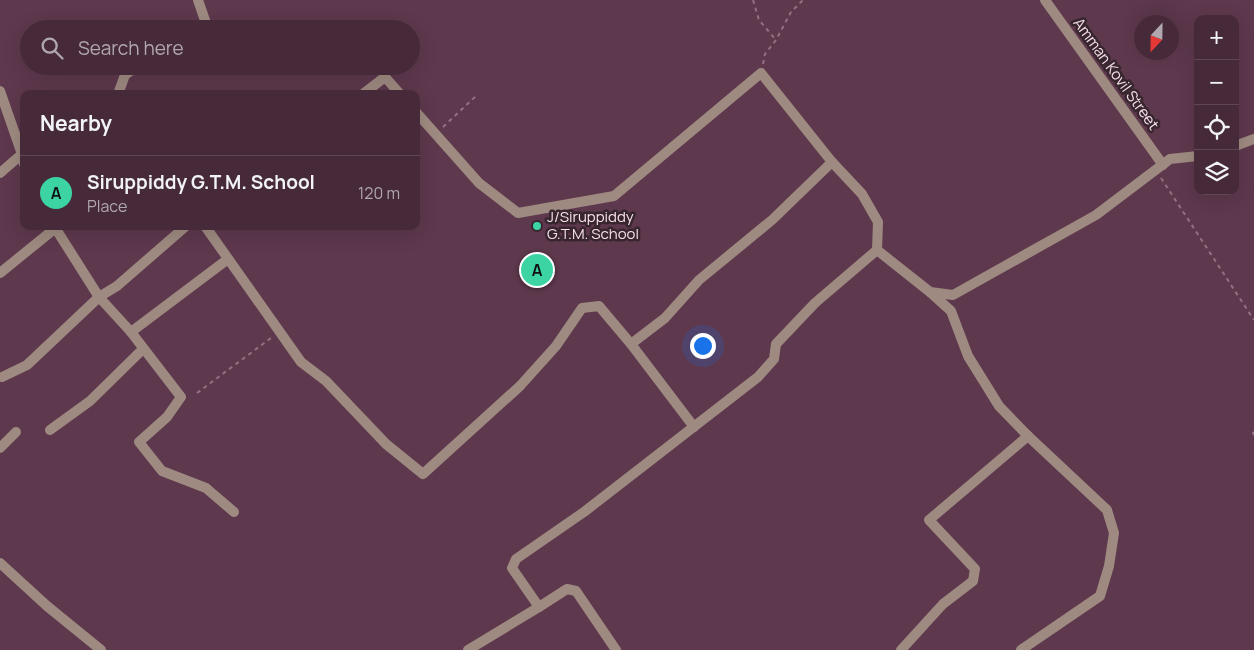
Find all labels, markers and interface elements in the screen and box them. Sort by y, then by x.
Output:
street label: Amman Kovil Street [1069,13,1164,134]
north arrow [1134,15,1179,60]
map controls [1194,15,1239,195]
button: + [1194,15,1239,60]
search box [20,20,420,75]
icon: search [38,34,66,62]
text: Search here [78,35,184,61]
button: − [1194,60,1239,105]
button: locate [1194,105,1239,150]
text: Nearby [40,109,112,137]
button: layers [1194,150,1239,195]
text: Siruppiddy G.T.M. School [87,169,315,195]
text: A [51,182,61,204]
text: 120 m [358,182,400,204]
text: Place [87,195,127,217]
place label: J/Siruppiddy G.T.M. School [547,206,639,244]
marker: J/Siruppiddy G.T.M. School [531,220,543,232]
pin: A [521,251,553,289]
your location [690,333,716,359]

